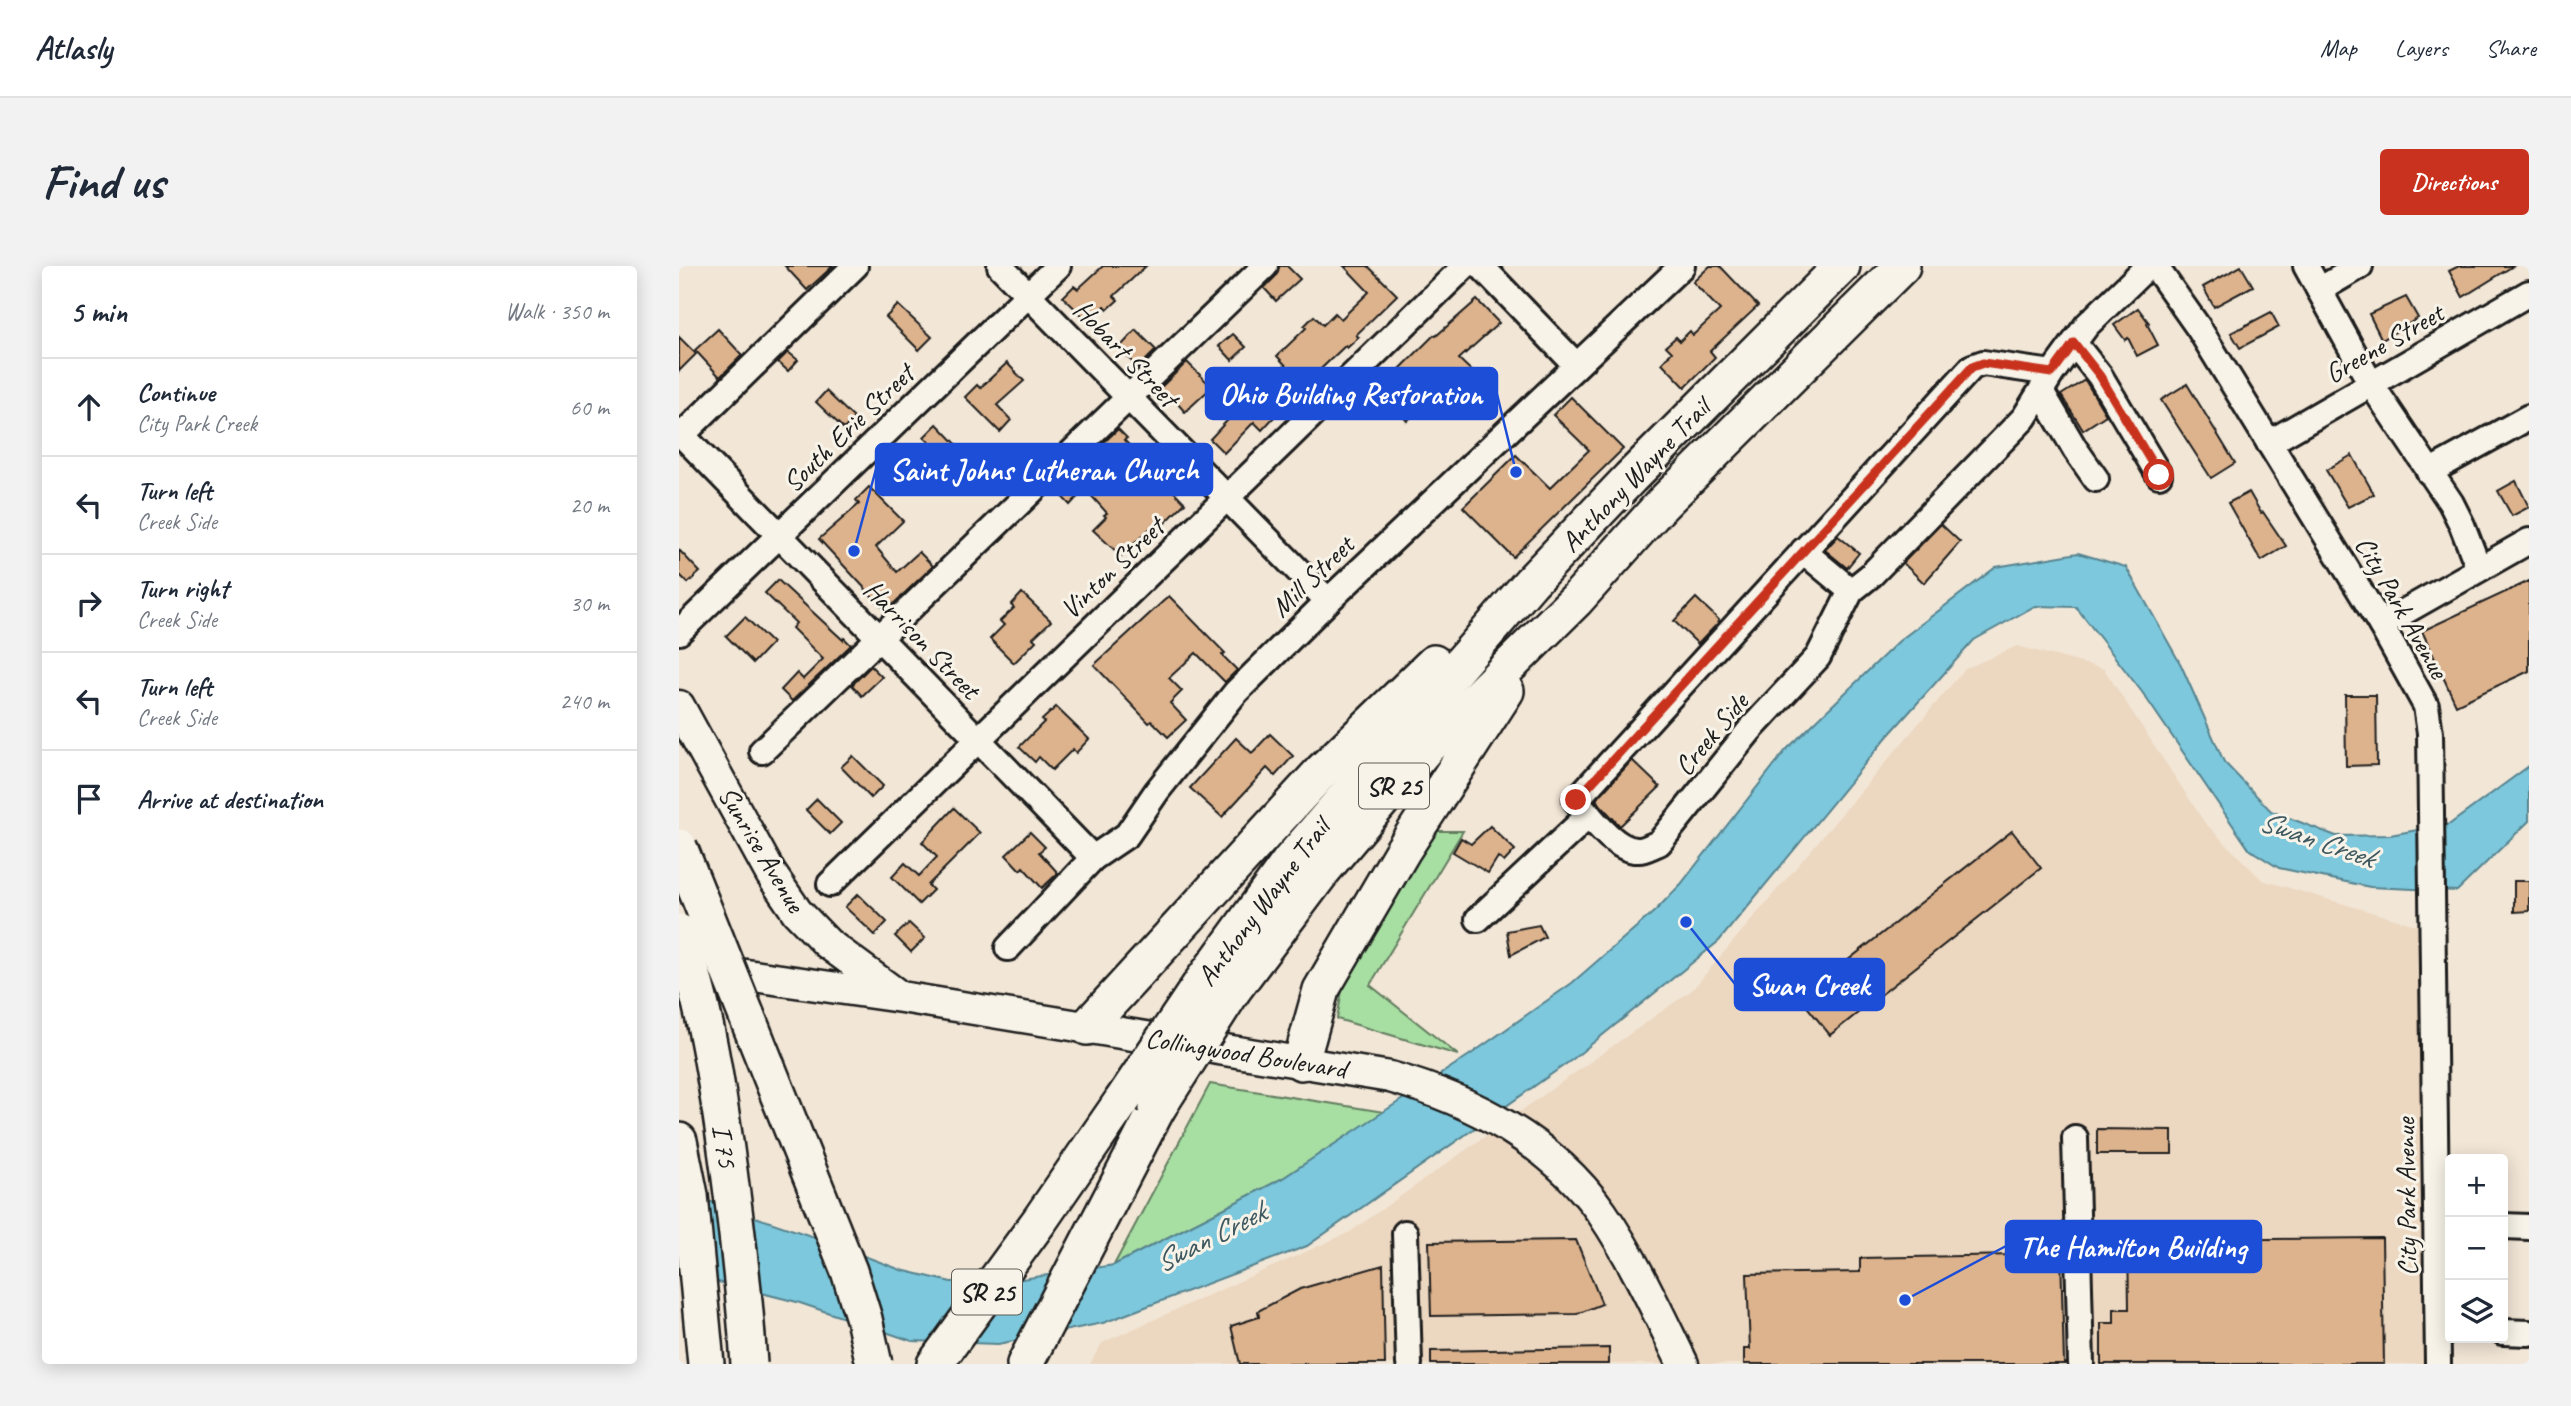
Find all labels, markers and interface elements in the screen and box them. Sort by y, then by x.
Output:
text: Atlasly [35,27,112,69]
text: Map [2320,33,2357,63]
text: Layers [2395,33,2448,63]
text: Share [2486,33,2536,63]
button: Directions [2380,149,2529,215]
text: Find us [42,151,164,213]
street label: Hobart Street [1066,292,1188,417]
text: 5 min [70,293,127,331]
street label: Greene Street [2319,294,2452,391]
text: Walk · 350 m [505,297,609,326]
street label: South Erie Street [775,354,924,499]
callout: Ohio Building Restoration [1206,368,1497,419]
text: Ohio Building Restoration [1220,375,1484,413]
text: Continue [137,376,215,409]
street label: Anthony Wayne Trail [1553,387,1721,559]
icon: ahead [70,388,108,426]
text: 60 m [570,393,609,422]
text: City Park Creek [137,409,257,438]
callout: Saint Johns Lutheran Church [876,444,1212,495]
text: Saint Johns Lutheran Church [890,451,1200,489]
route start [2143,459,2174,490]
text: Turn left [137,474,212,507]
icon: left [70,486,108,524]
text: 20 m [570,491,609,520]
text: Creek Side [137,507,217,536]
street label: Vinton Street [1053,507,1174,626]
street label: Mill Street [1263,526,1363,624]
street label: City Park Avenue [2347,530,2458,686]
text: Turn right [137,572,228,605]
street label: Harrison Street [856,572,989,708]
icon: right [70,584,108,622]
text: 30 m [570,589,609,618]
text: Creek Side [137,605,217,634]
text: Turn left [137,670,212,703]
icon: left [70,682,108,720]
street label: Creek Side [1666,684,1757,783]
text: 240 m [560,687,609,716]
text: Creek Side [137,703,217,732]
road number: SR 25 [1359,764,1429,808]
icon: arrive [70,780,108,818]
street label: Sunrise Avenue [711,780,814,920]
text: Arrive at destination [137,783,323,816]
route end [1560,784,1591,815]
water label: Swan Creek [2255,802,2384,878]
street label: Anthony Wayne Trail [1189,807,1340,993]
callout: Swan Creek [1735,959,1884,1010]
text: Swan Creek [1749,966,1872,1004]
street label: Collingwood Boulevard [1143,1020,1353,1087]
street label: City Park Avenue [2387,1116,2425,1276]
street label: I 75 [704,1122,746,1171]
map controls [2445,1154,2508,1343]
button: + [2445,1154,2508,1217]
water label: Swan Creek [1148,1191,1276,1281]
button: − [2445,1217,2508,1280]
callout: The Hamilton Building [2006,1221,2261,1272]
text: The Hamilton Building [2019,1228,2249,1266]
road number: SR 25 [952,1270,1022,1315]
button: layers [2445,1280,2508,1343]

